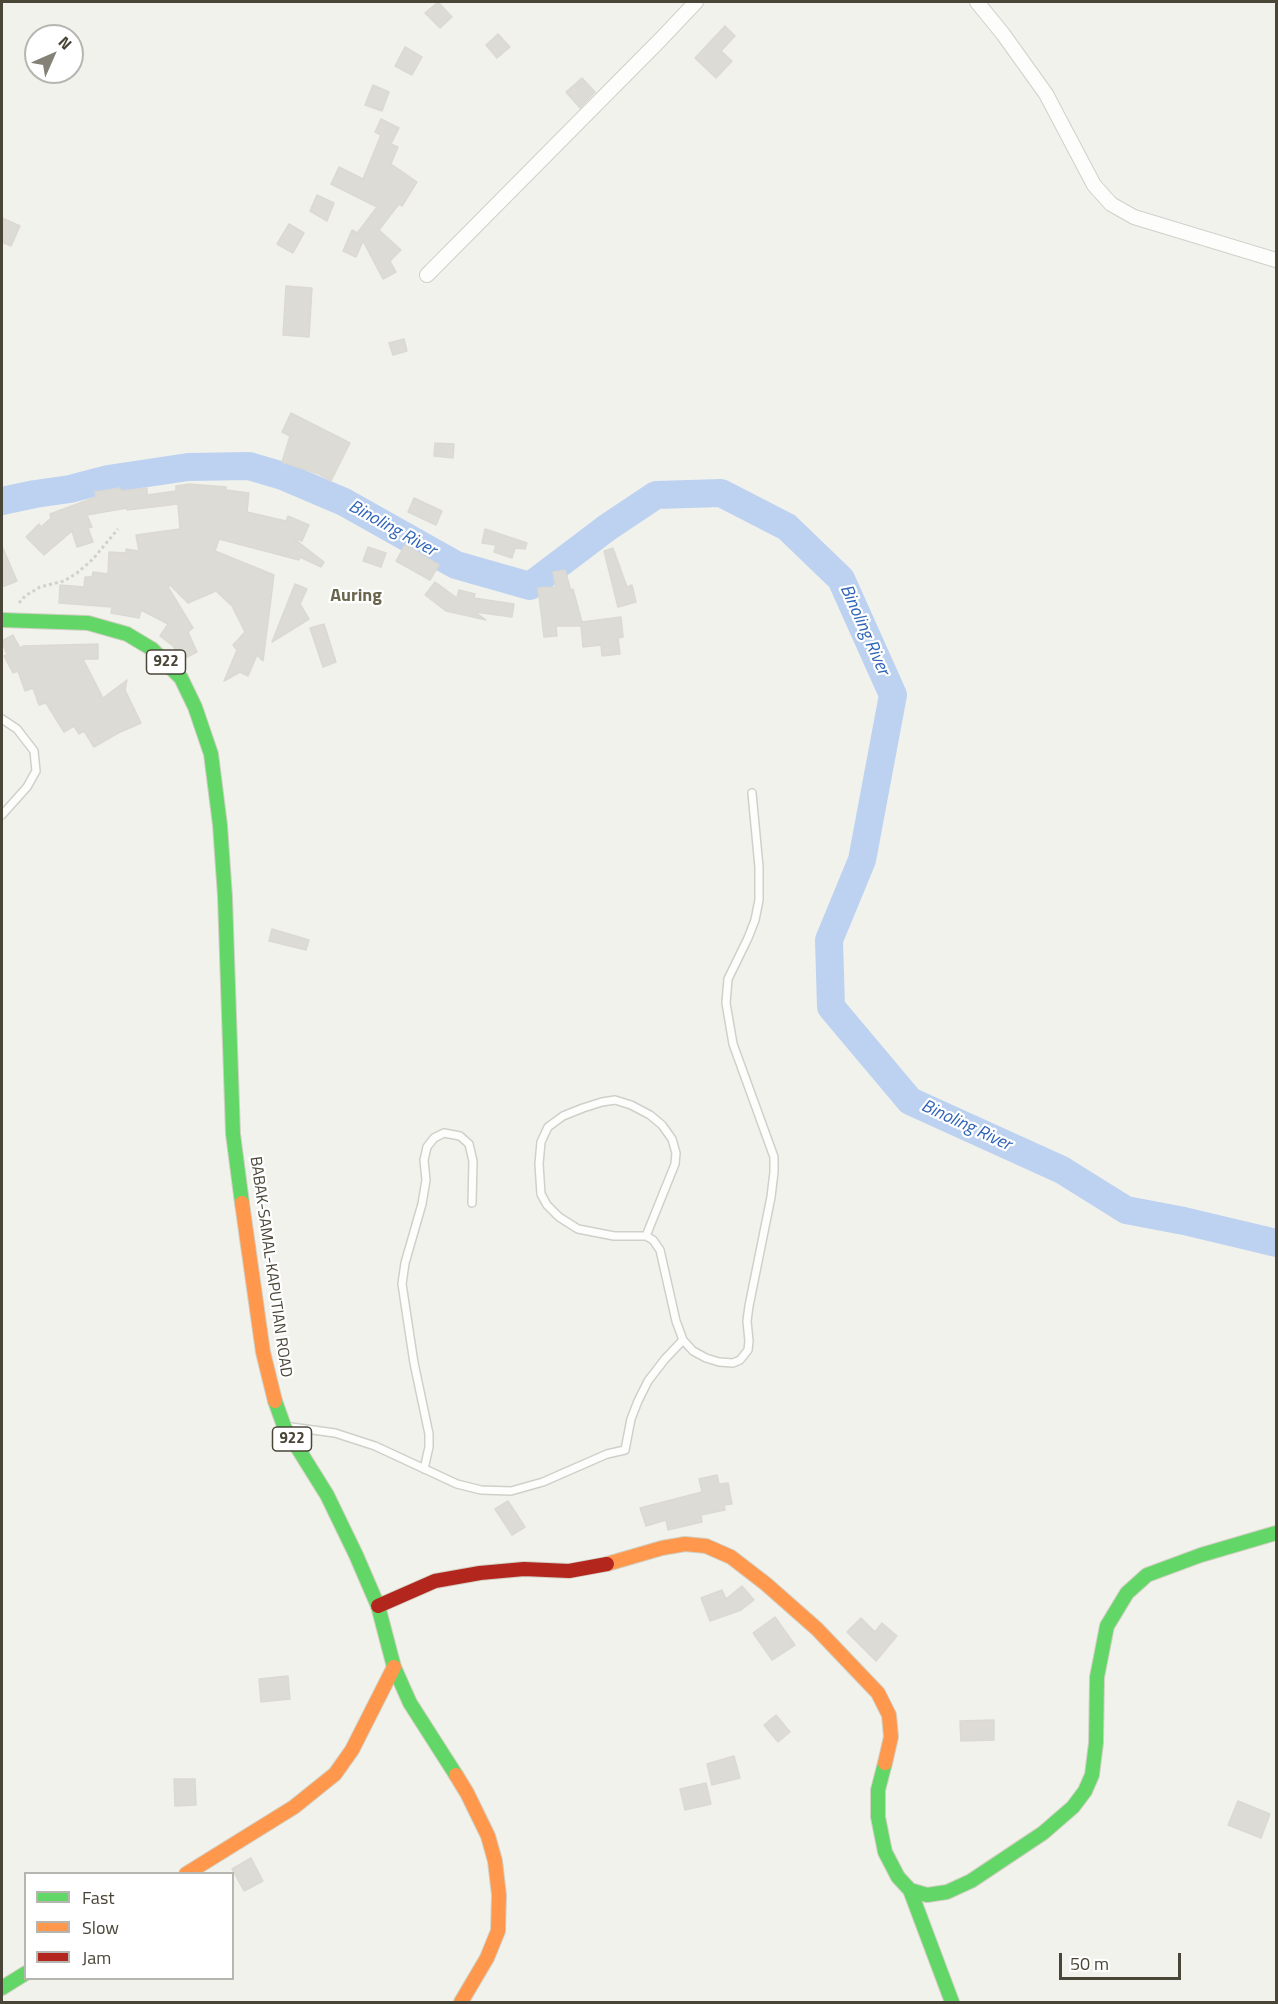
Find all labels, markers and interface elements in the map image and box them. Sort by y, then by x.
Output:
north arrow [24,24,84,84]
text: N [53,30,78,55]
water label: Binoling River [344,496,440,562]
water label: Binoling River [834,581,894,679]
district label: Auring [330,586,382,608]
road number: 922 [146,650,186,674]
water label: Binoling River [918,1096,1014,1156]
street label: BABAK-SAMAL-KAPUTIAN ROAD [245,1155,295,1379]
road number: 922 [272,1427,312,1451]
legend [24,1872,234,1980]
text: Fast [82,1884,115,1911]
text: Slow [82,1914,119,1941]
scale bar [1062,1941,1184,1979]
text: Jam [82,1944,111,1971]
text: 50 m [1070,1950,1109,1977]

